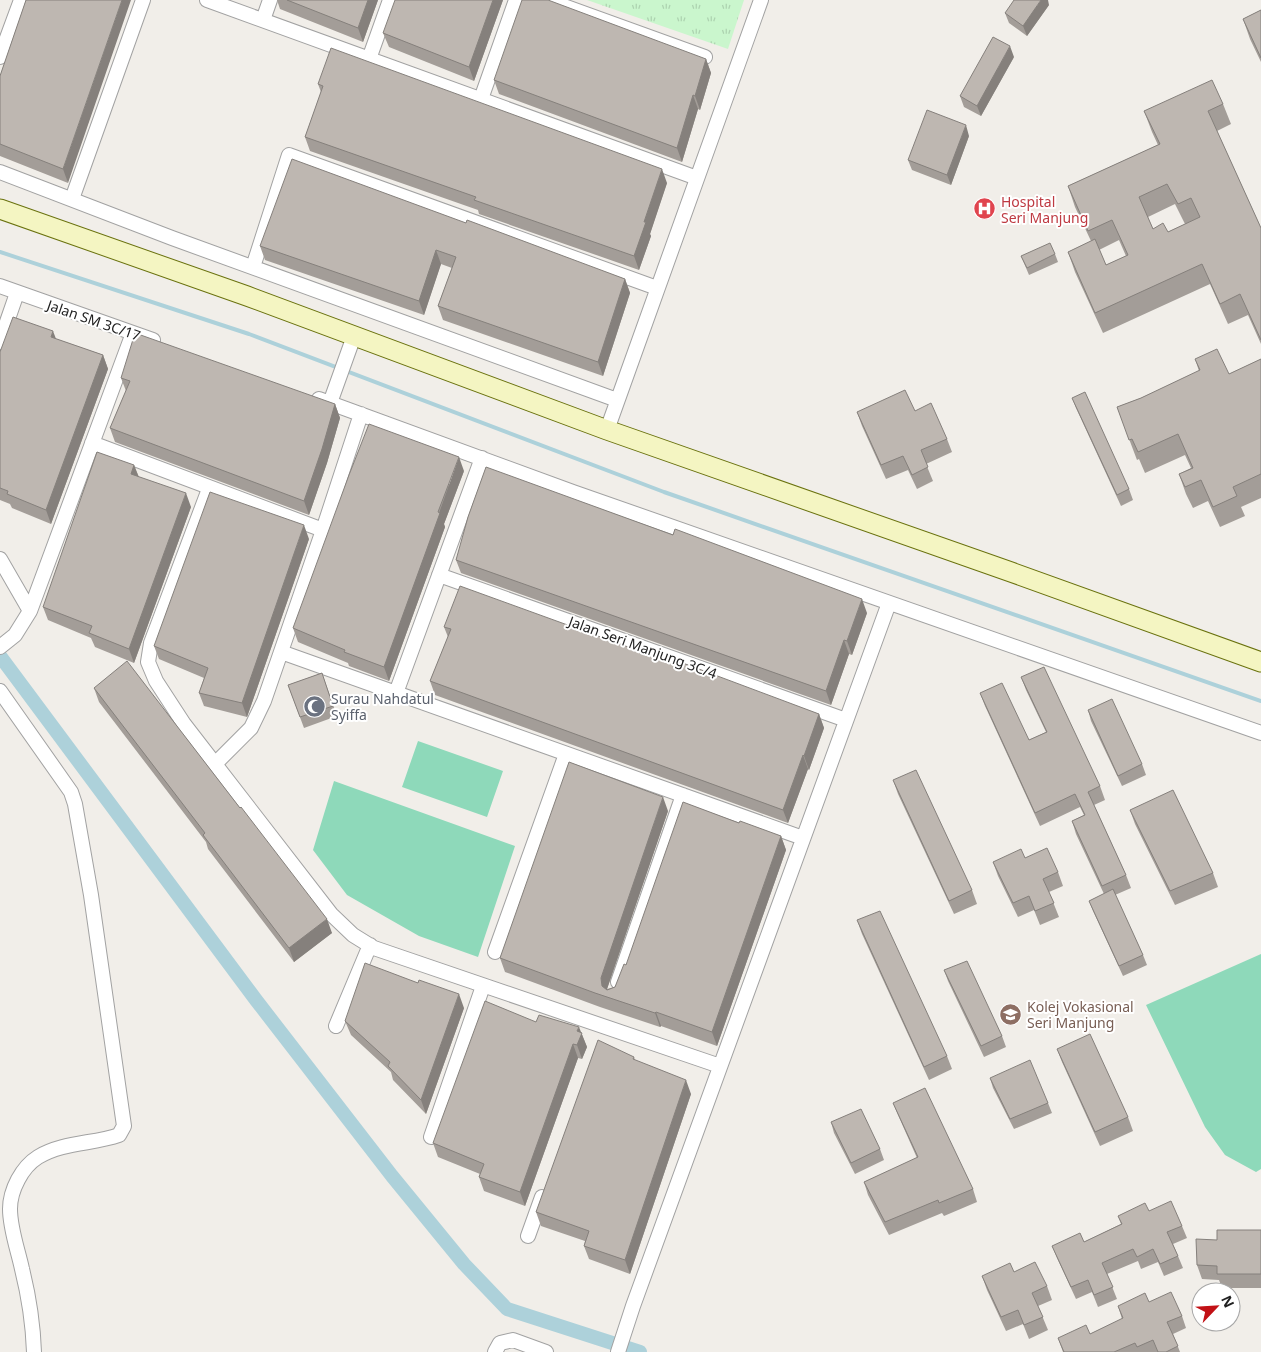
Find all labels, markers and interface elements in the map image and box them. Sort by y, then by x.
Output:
place label: Hospital Seri Manjung [1001,192,1088,227]
hospital icon: Hospital Seri Manjung [973,197,997,221]
street label: Jalan SM 3C/17 [43,294,143,345]
street label: Jalan Seri Manjung 3C/4 [564,611,720,683]
place label: Surau Nahdatul Syiffa [331,689,434,724]
mosque icon: Surau Nahdatul Syiffa [303,694,327,718]
place label: Kolej Vokasional Seri Manjung [1027,997,1134,1032]
school or university icon: Kolej Vokasional Seri Manjung [999,1002,1023,1026]
north arrow [1191,1282,1241,1332]
text: N [1217,1292,1239,1310]

